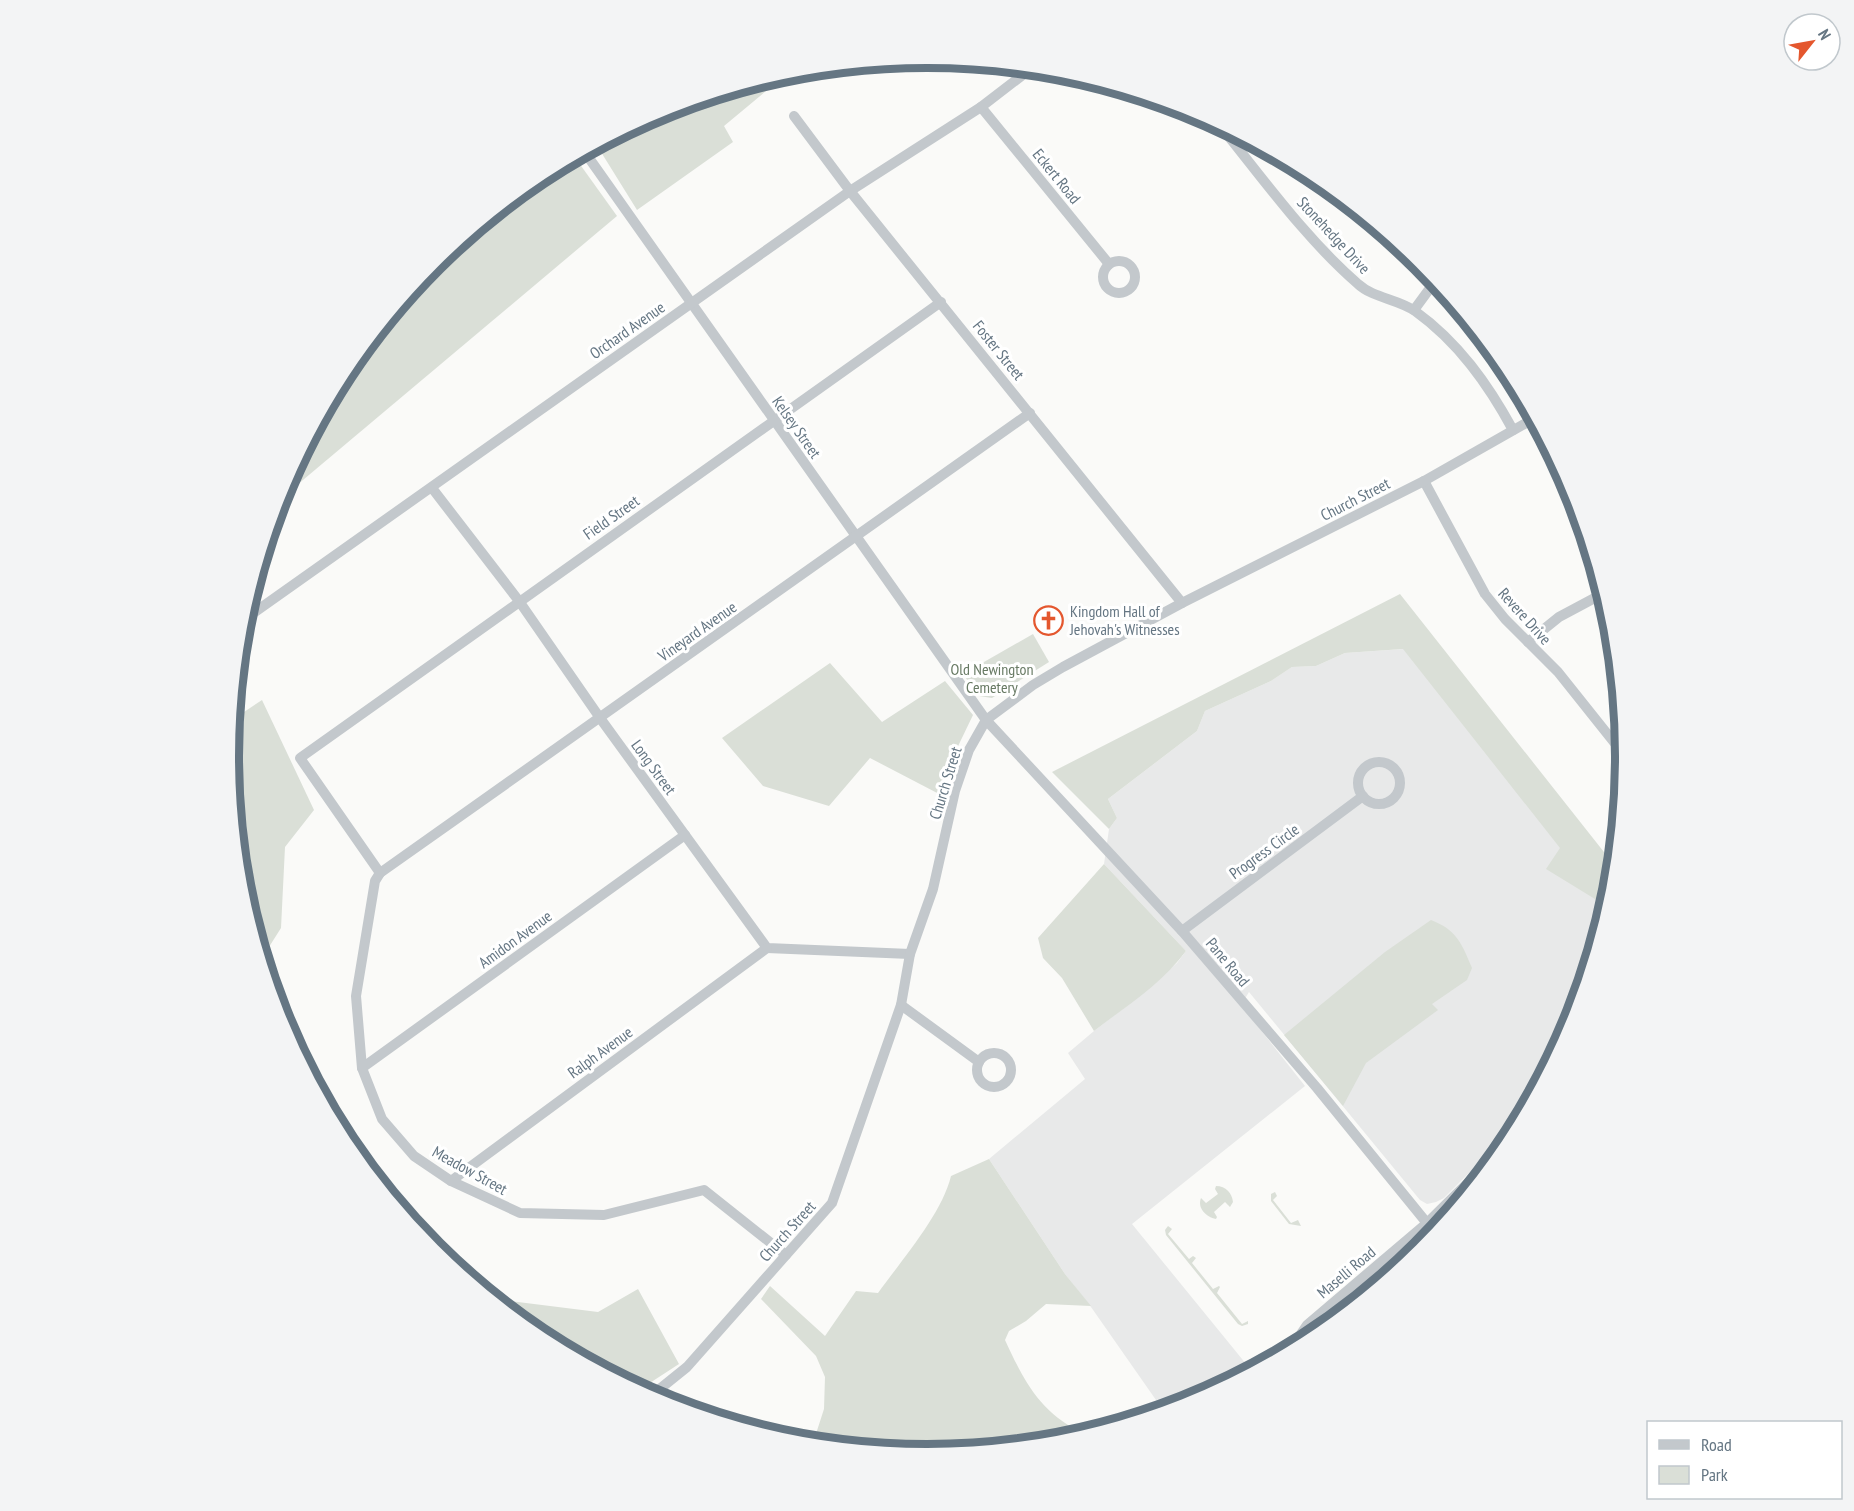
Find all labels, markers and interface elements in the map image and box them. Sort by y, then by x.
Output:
north arrow [1782,12,1842,72]
text: N [1814,25,1836,43]
street label: Eckert Road [1029,144,1085,208]
street label: Stonehedge Drive [1293,192,1375,278]
street label: Orchard Avenue [586,297,668,363]
street label: Foster Street [969,316,1029,384]
street label: Kelsey Street [768,392,826,462]
street label: Church Street [1317,473,1393,525]
street label: Field Street [579,490,643,544]
street label: Revere Drive [1494,583,1556,649]
street label: Vineyard Avenue [653,597,740,666]
place label: Kingdom Hall of Jehovah's Witnesses [1069,601,1180,639]
church icon: Kingdom Hall of Jehovah's Witnesses [1033,604,1065,636]
park label: Old Newington Cemetery [951,659,1033,697]
street label: Long Street [627,736,681,799]
street label: Church Street [924,744,966,822]
street label: Progress Circle [1225,819,1303,883]
street label: Amidon Avenue [474,906,556,972]
street label: Pane Road [1202,934,1254,991]
street label: Ralph Avenue [564,1022,636,1082]
street label: Meadow Street [429,1141,511,1199]
street label: Church Street [754,1196,820,1266]
street label: Maselli Road [1313,1242,1379,1302]
legend [1647,1421,1842,1499]
text: Road [1701,1433,1732,1456]
text: Park [1701,1463,1728,1486]

